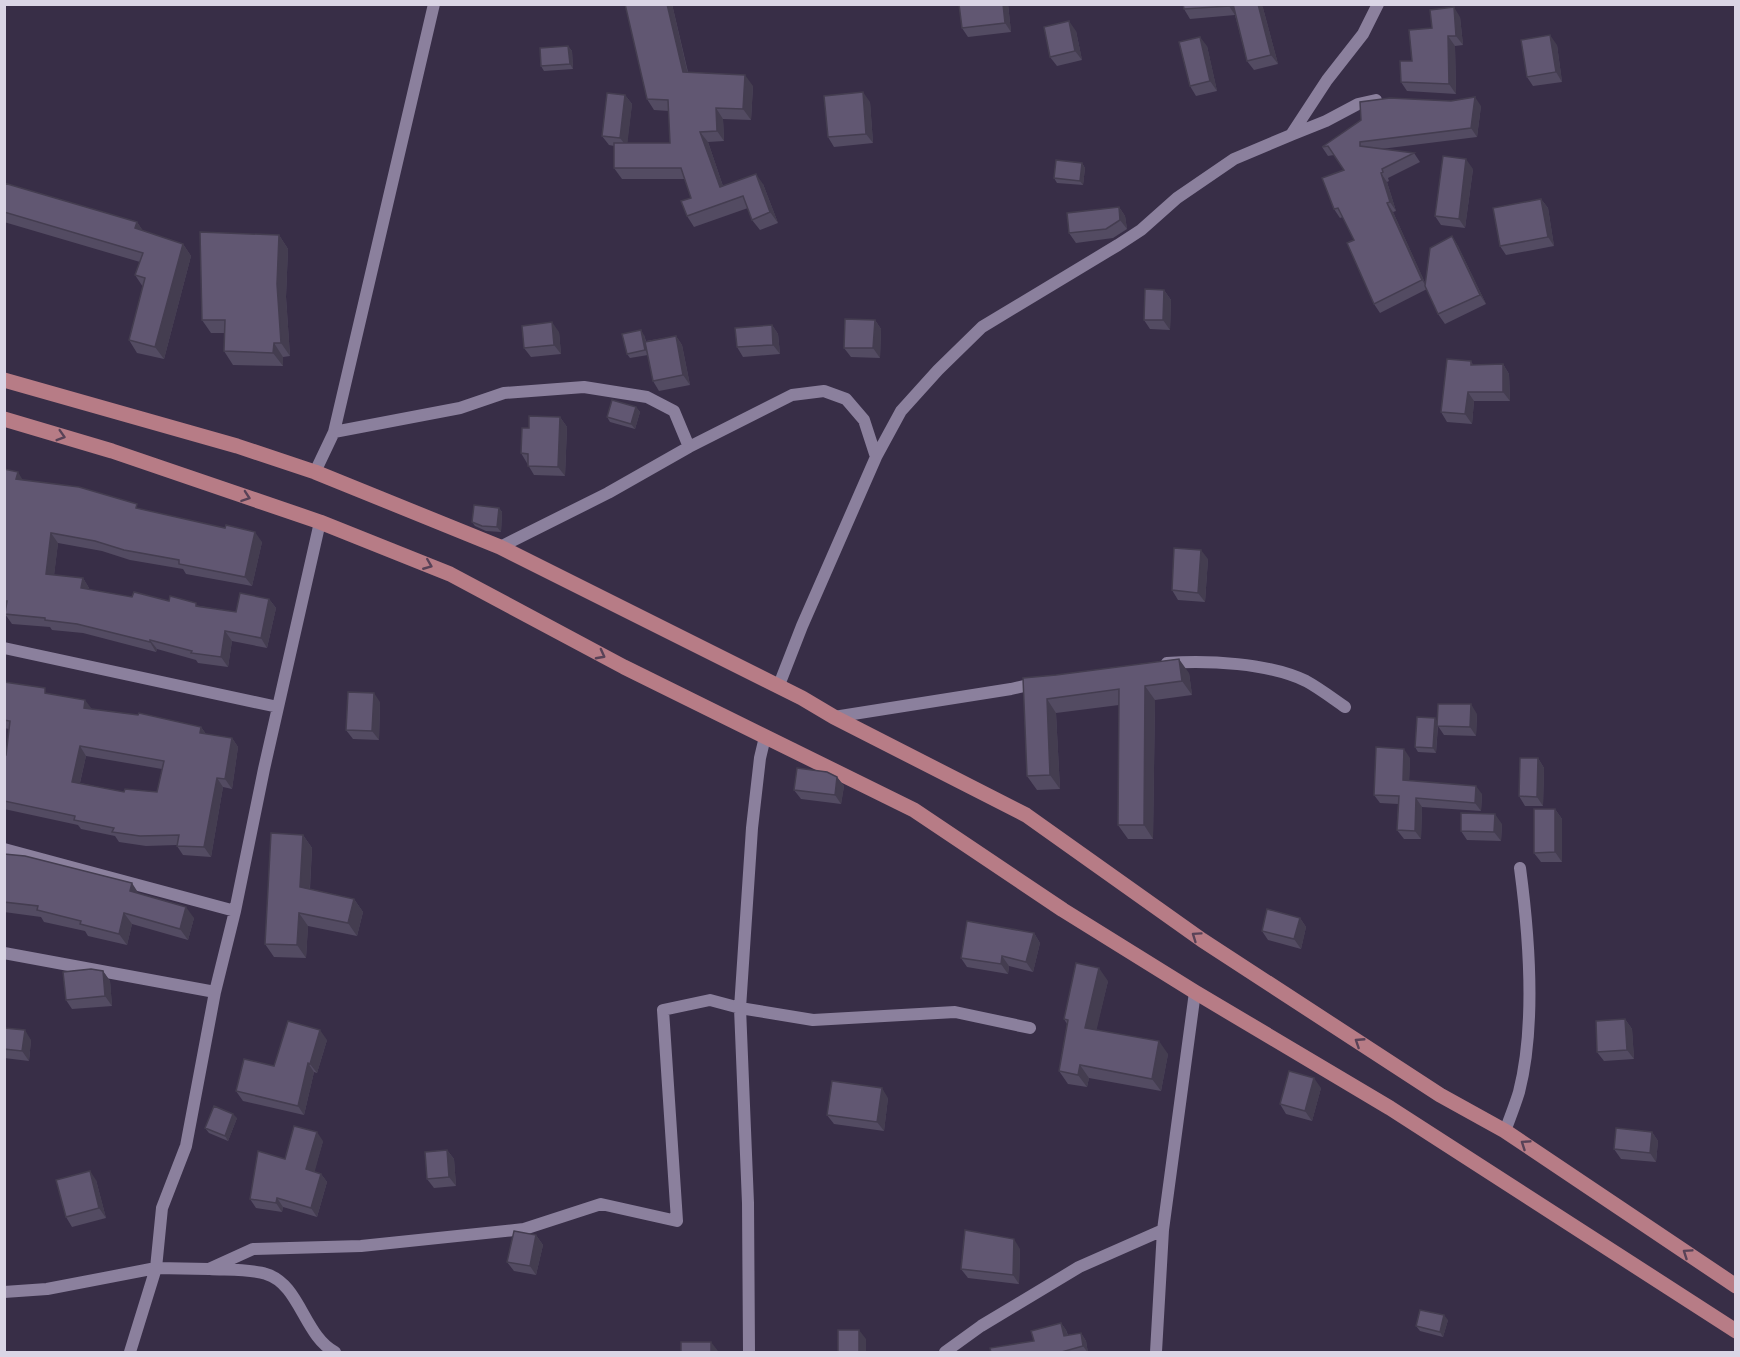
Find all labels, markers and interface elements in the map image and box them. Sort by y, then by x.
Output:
one-way arrow [55,429,66,441]
one-way arrow [240,490,251,502]
one-way arrow [422,558,433,570]
one-way arrow [595,648,606,659]
one-way arrow [1191,932,1202,943]
one-way arrow [1355,1038,1365,1050]
one-way arrow [1521,1140,1532,1151]
one-way arrow [1683,1249,1694,1260]

